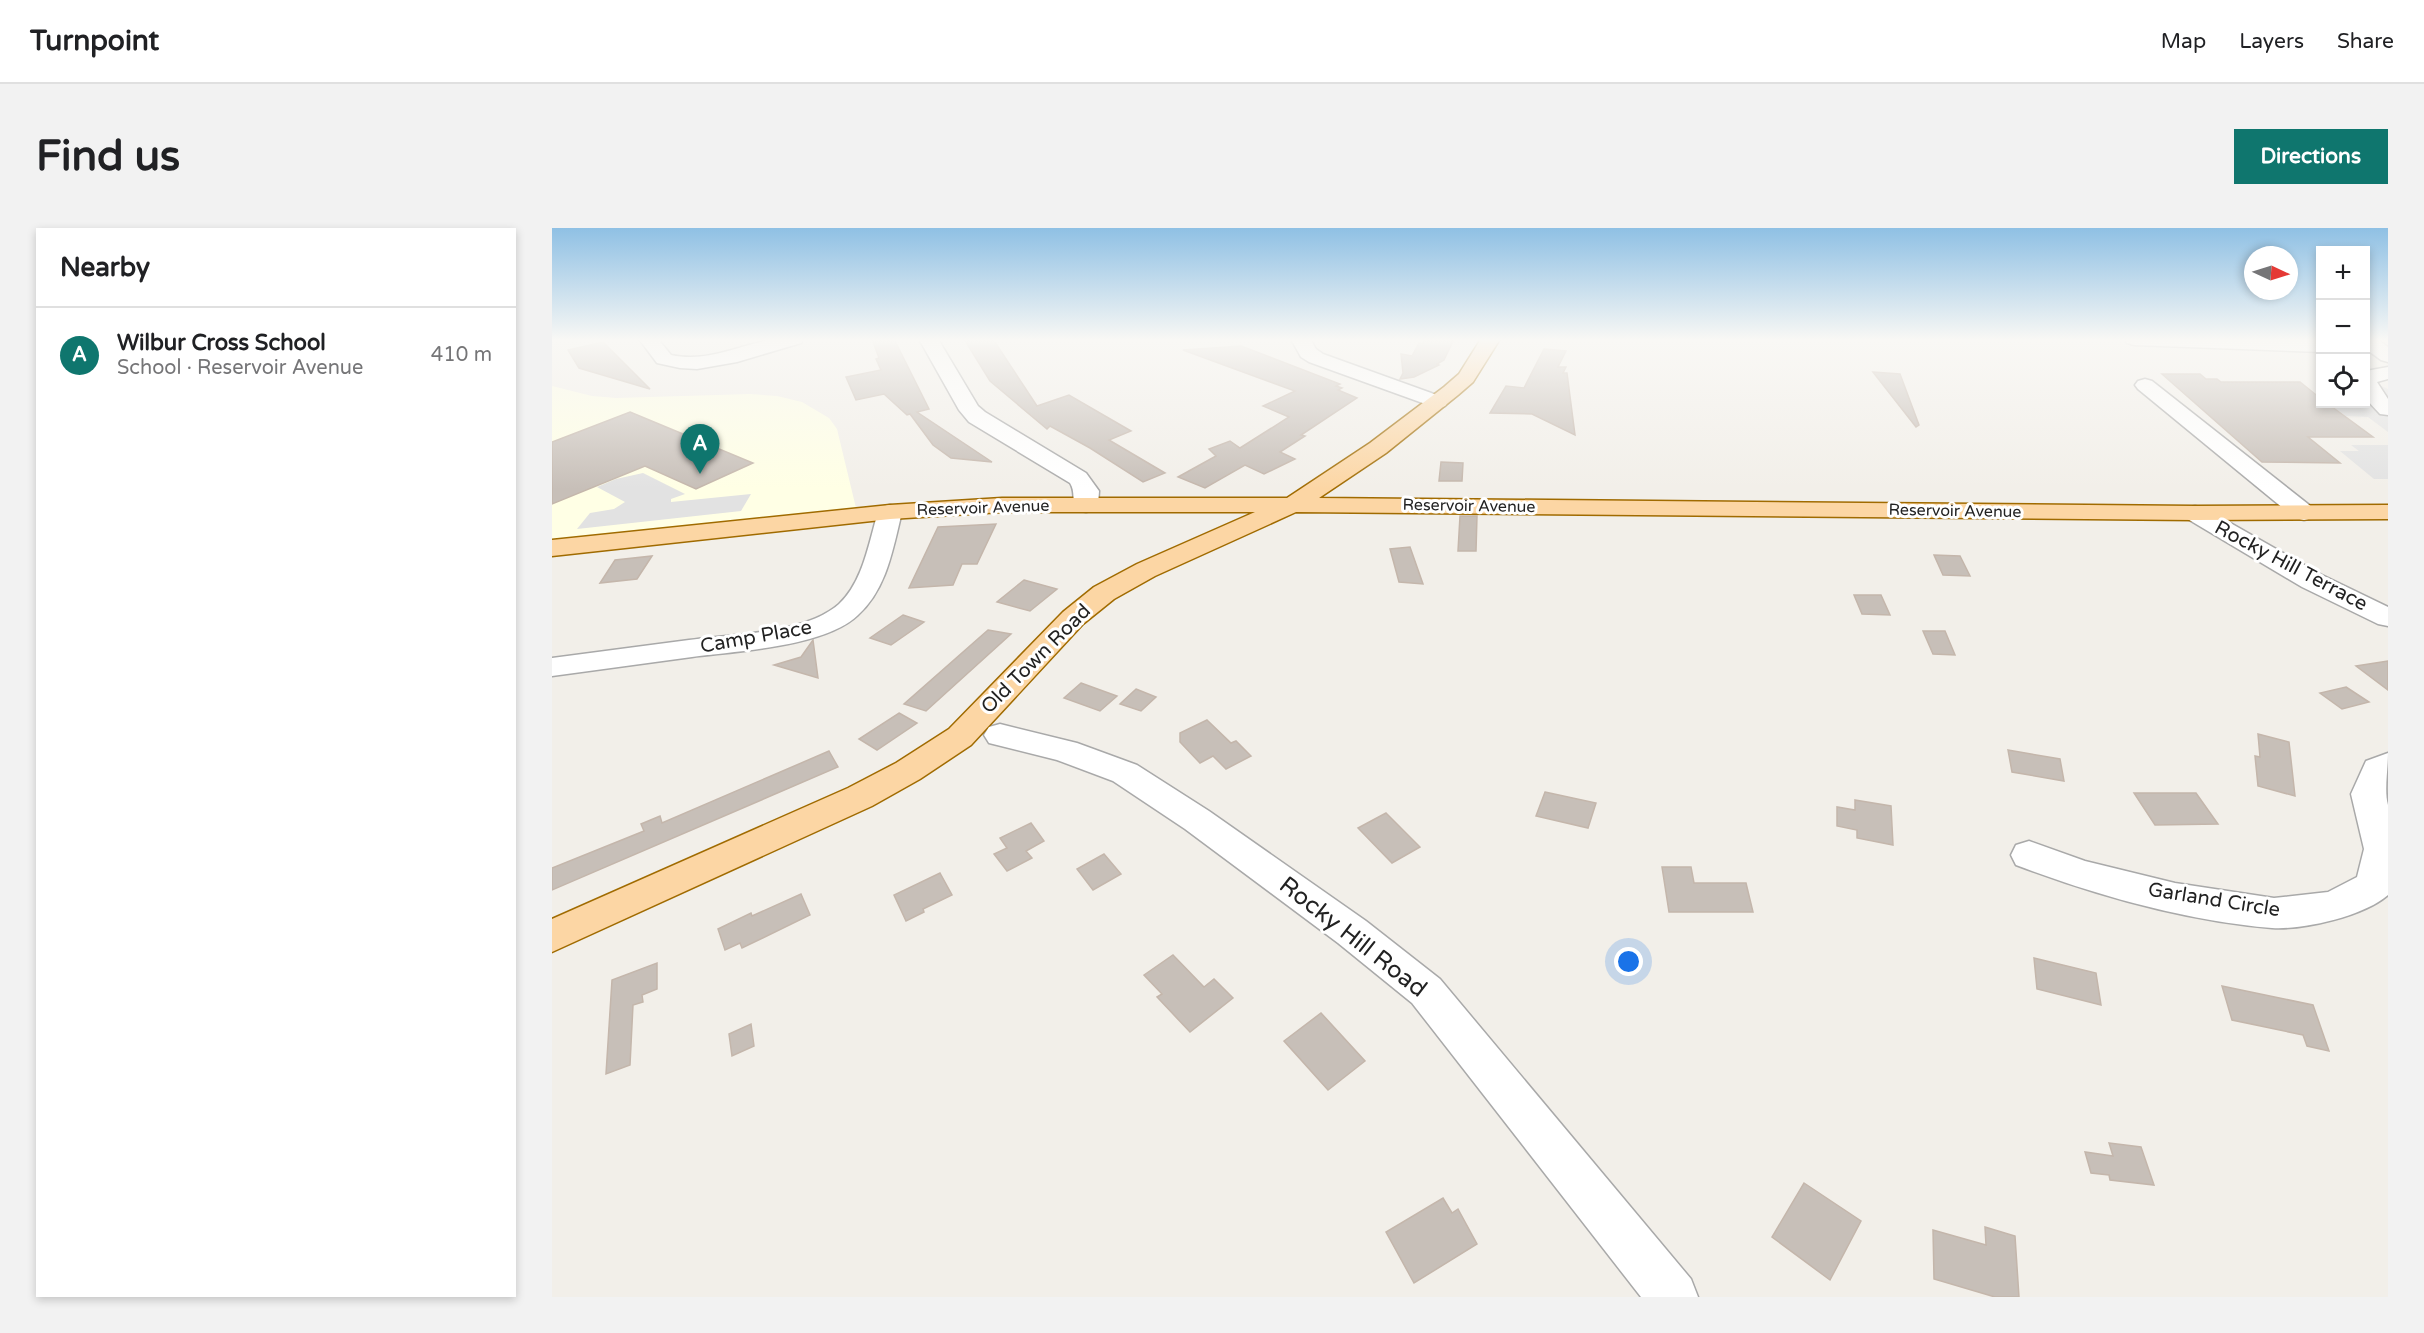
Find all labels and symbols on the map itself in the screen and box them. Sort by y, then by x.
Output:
north arrow [2244,246,2298,300]
pin: A [680,424,720,474]
street label: Reservoir Avenue [1402,495,1536,517]
street label: Reservoir Avenue [916,496,1050,520]
street label: Reservoir Avenue [1888,500,2022,522]
street label: Rocky Hill Terrace [2210,516,2372,616]
street label: Old Town Road [976,599,1096,719]
street label: Camp Place [698,615,814,659]
street label: Rocky Hill Road [1274,870,1432,1004]
street label: Garland Circle [2146,878,2282,922]
your location [1614,947,1643,976]

